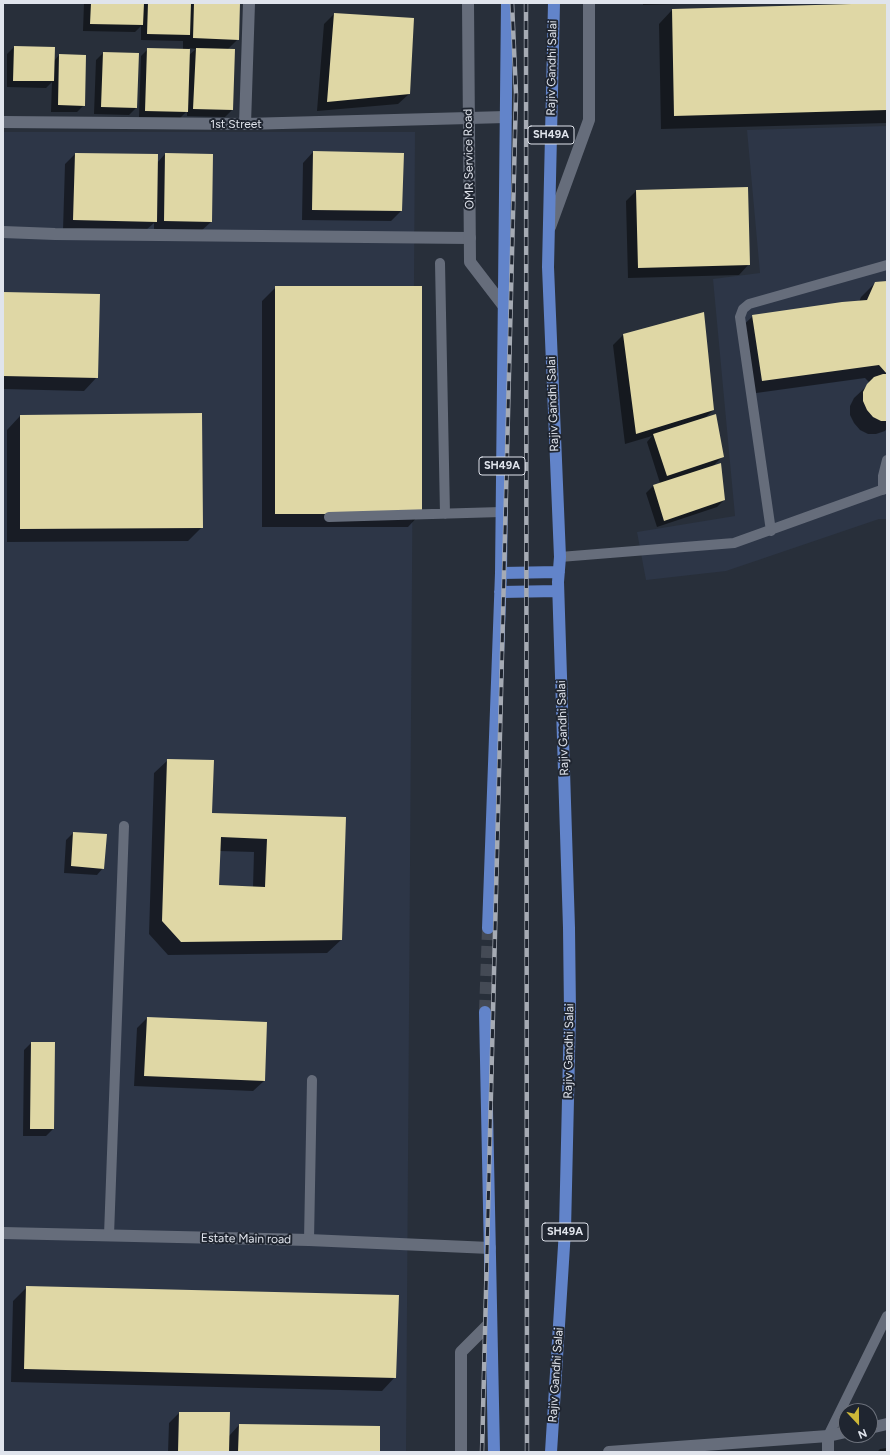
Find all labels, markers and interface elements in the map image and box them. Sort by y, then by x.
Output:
street label: Rajiv Gandhi Salai [544,20,560,116]
street label: OMR Service Road [461,109,477,209]
street label: 1st Street [210,117,262,131]
road number: SH49A [528,126,574,144]
street label: Rajiv Gandhi Salai [544,356,562,452]
road number: SH49A [479,457,525,475]
street label: Rajiv Gandhi Salai [554,680,572,776]
street label: Rajiv Gandhi Salai [561,1003,577,1099]
road number: SH49A [542,1223,588,1241]
street label: Estate Main road [201,1231,291,1247]
street label: Rajiv Gandhi Salai [545,1327,567,1423]
north arrow [838,1403,878,1443]
text: N [856,1426,869,1441]

